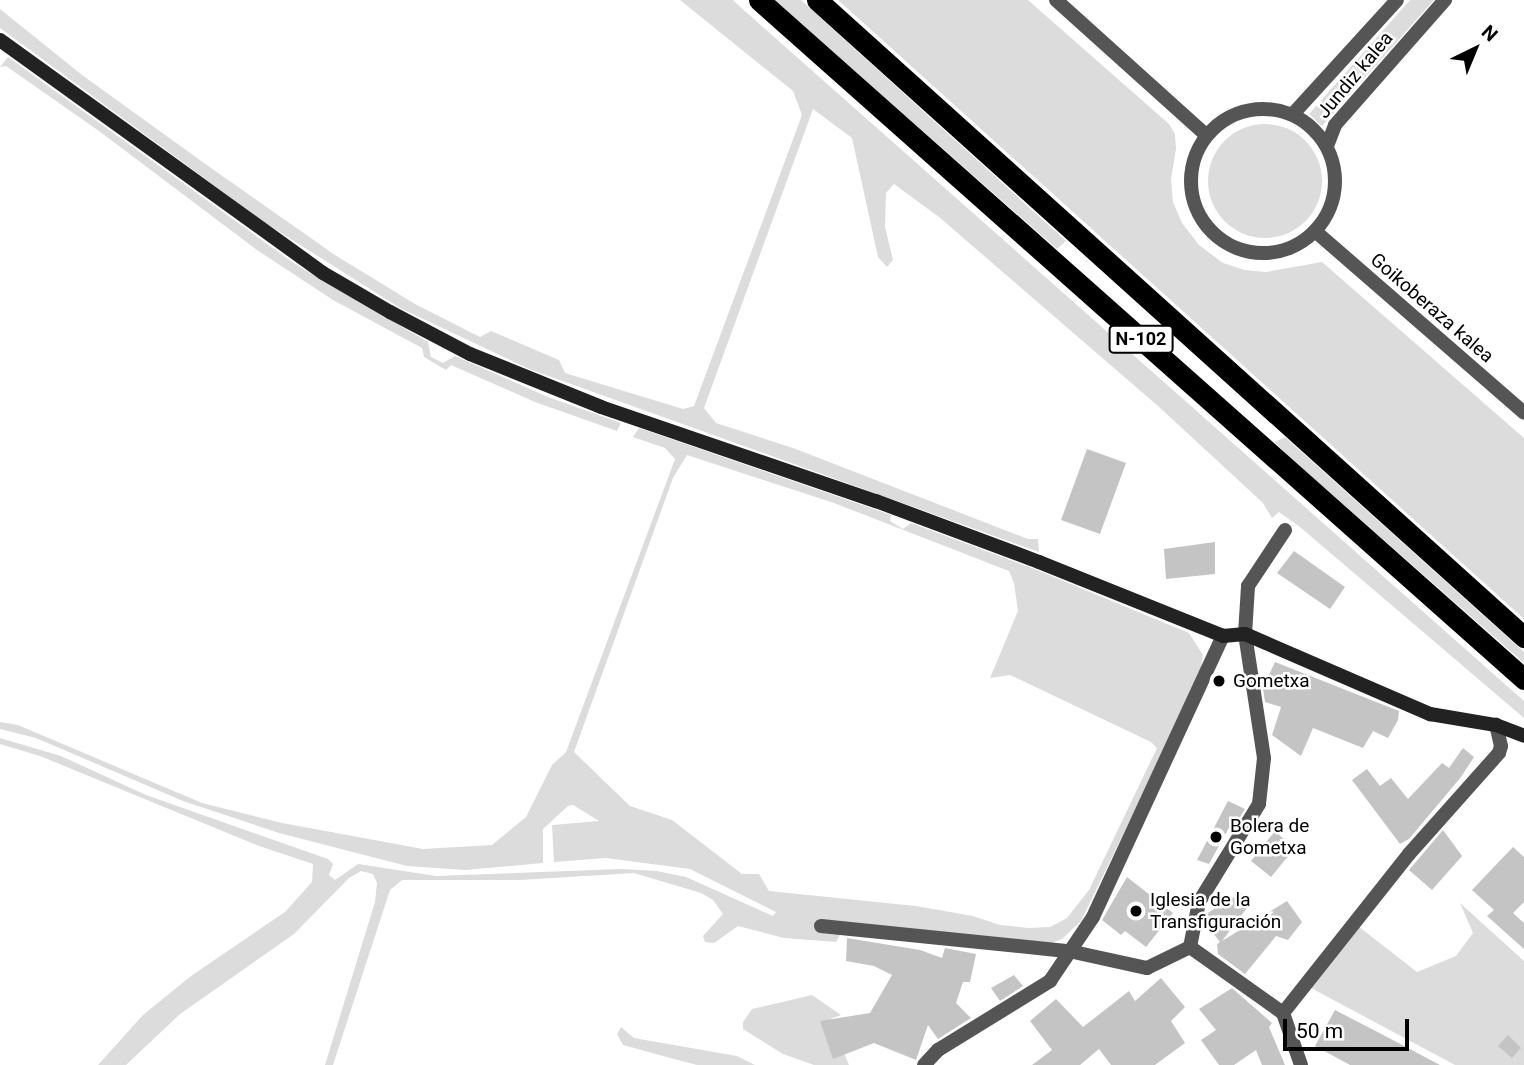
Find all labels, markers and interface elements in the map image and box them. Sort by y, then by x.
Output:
north arrow [1440,14,1510,84]
text: N [1477,20,1502,46]
street label: Jundiz kalea [1312,27,1398,123]
street label: Goikoberaza kalea [1366,248,1498,368]
road number: N-102 [1108,324,1174,354]
place label: Gometxa [1233,670,1309,692]
marker: Gometxa [1211,673,1227,689]
place label: Bolera de Gometxa [1230,815,1309,859]
marker: Bolera de Gometxa [1208,829,1224,845]
place label: Iglesia de la Transfiguración [1150,889,1281,933]
marker: Iglesia de la Transfiguración [1128,903,1144,919]
scale bar [1286,1006,1412,1050]
text: 50 m [1296,1019,1343,1043]

